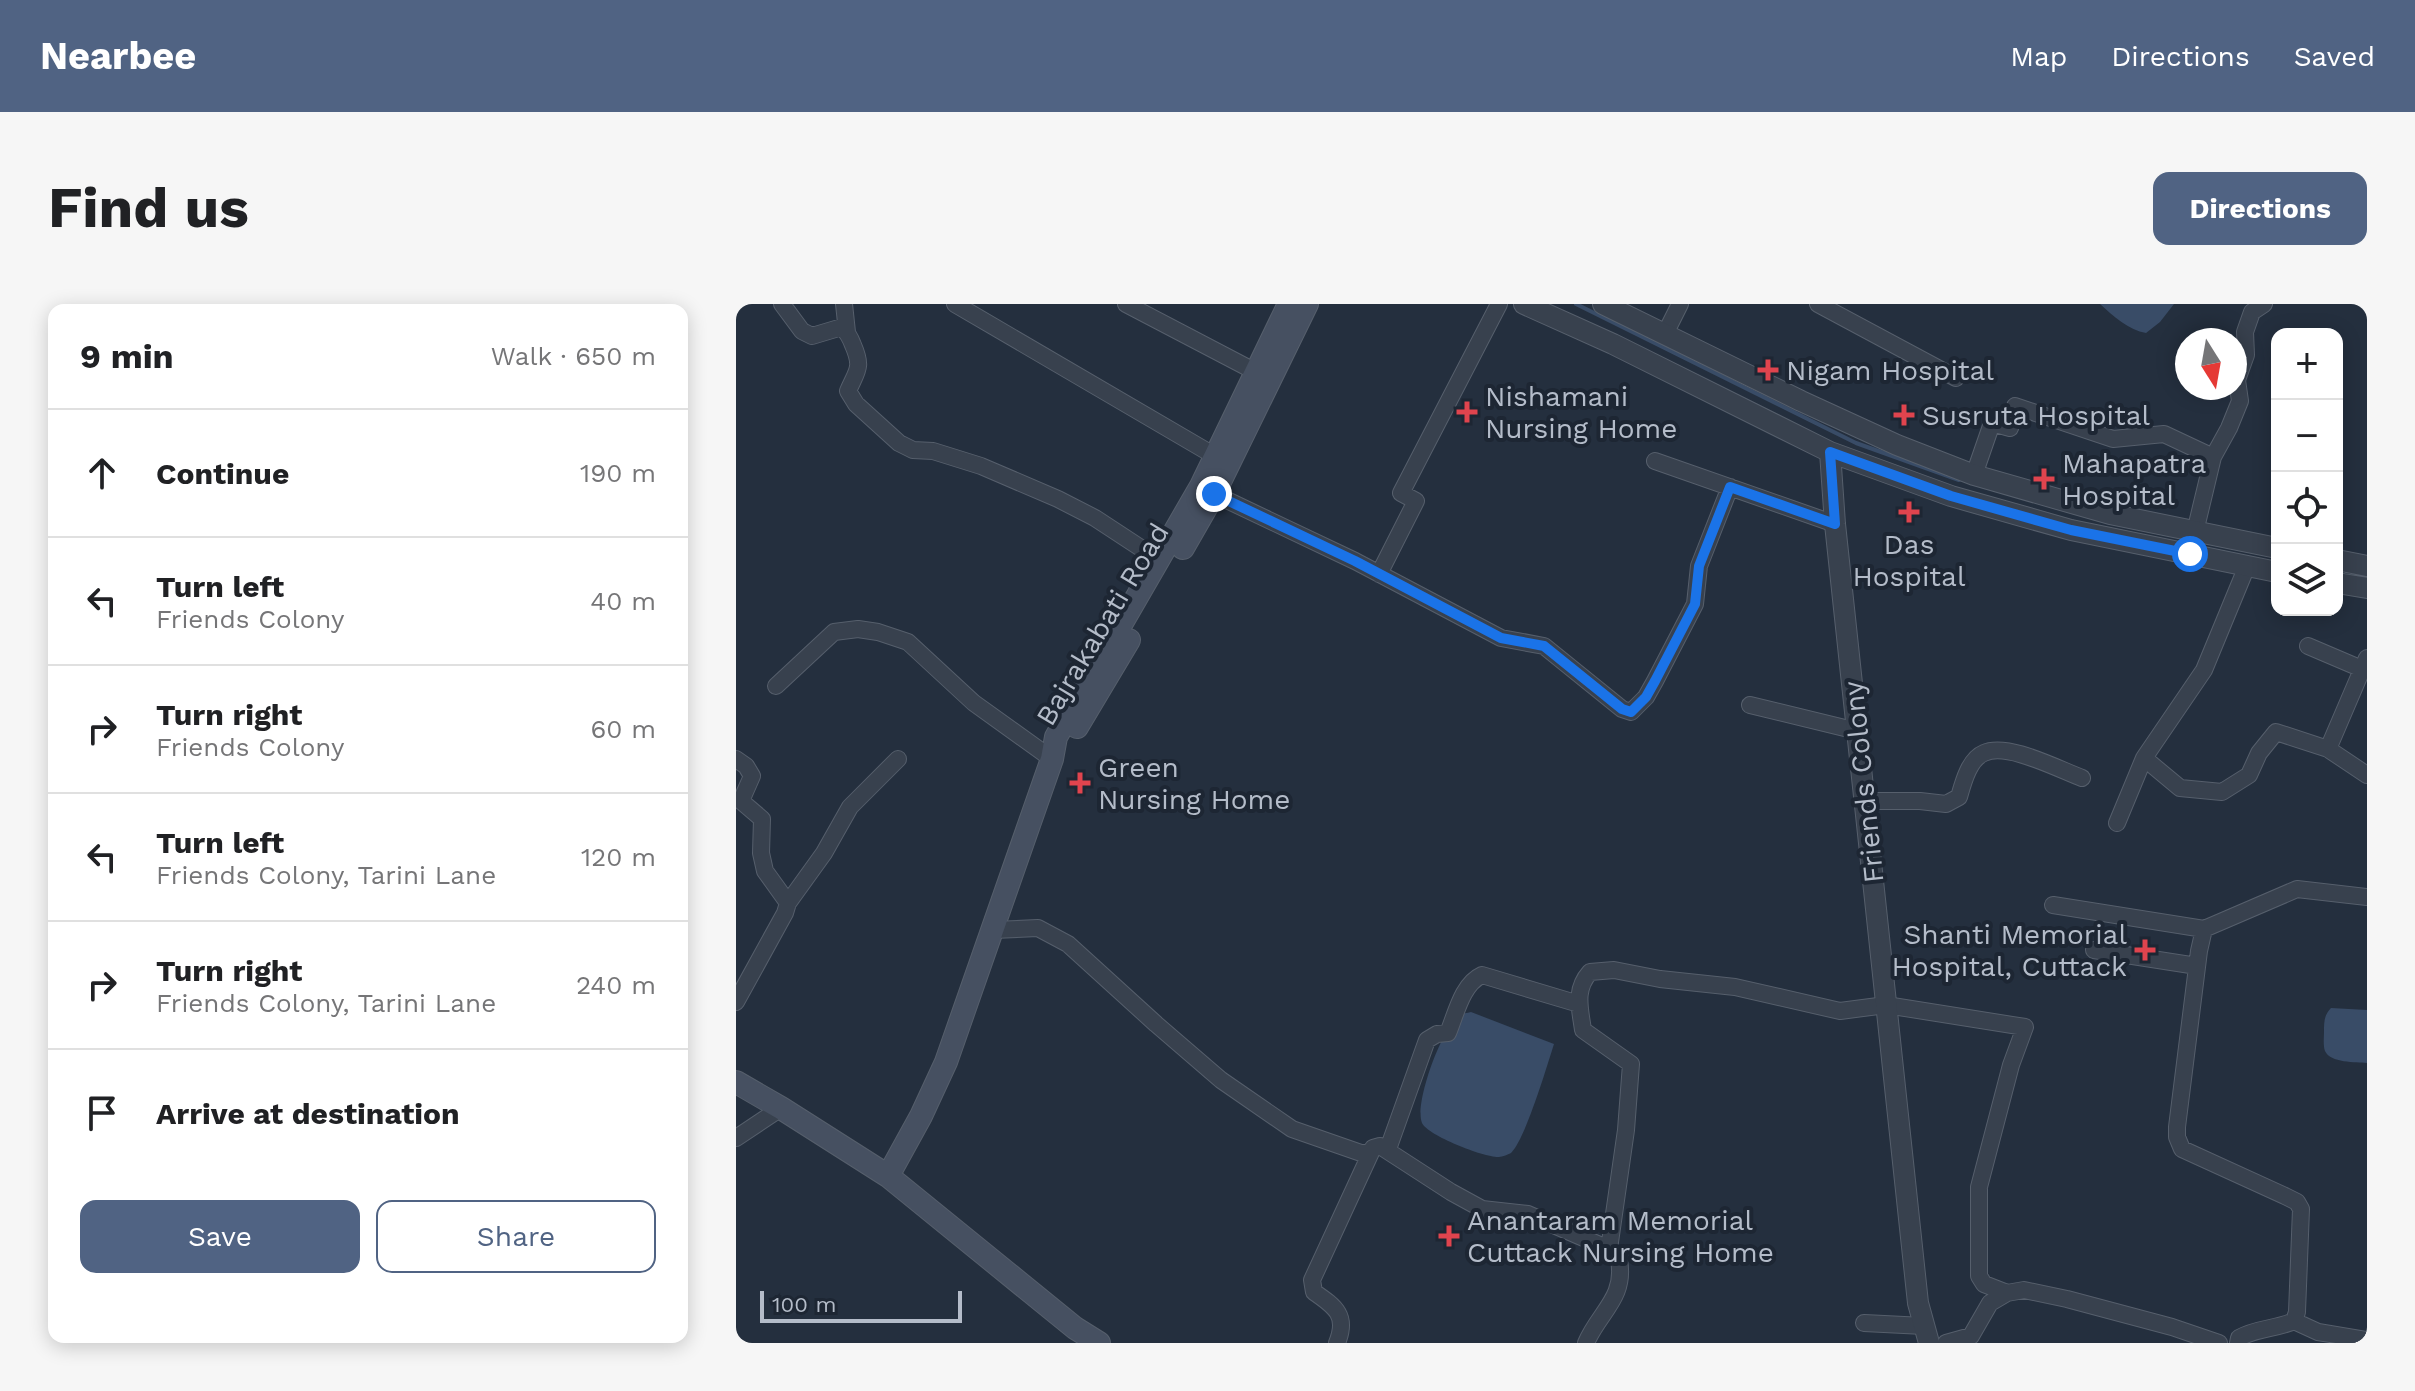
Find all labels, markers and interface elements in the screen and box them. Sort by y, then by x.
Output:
text: Nearbee [40,34,196,78]
text: Map [2010,40,2067,73]
text: Directions [2111,40,2250,73]
text: Saved [2294,40,2375,73]
button: Directions [2153,172,2367,245]
text: Find us [48,175,249,241]
north arrow [2175,328,2247,400]
map controls [2271,328,2343,616]
button: + [2271,328,2343,400]
text: 9 min [80,336,174,376]
text: Walk · 650 m [491,341,656,371]
place label: Nigam Hospital [1786,354,1994,387]
marker: Nigam Hospital [1757,359,1779,381]
place label: Nishamani Nursing Home [1485,380,1677,445]
place label: Susruta Hospital [1922,399,2150,432]
button: − [2271,400,2343,472]
marker: Nishamani Nursing Home [1456,401,1478,423]
marker: Susruta Hospital [1893,404,1915,426]
place label: Mahapatra Hospital [2062,447,2206,512]
icon: ahead [80,451,124,495]
text: Continue [156,456,289,491]
text: 190 m [580,458,656,488]
marker: Mahapatra Hospital [2033,468,2055,490]
button: locate [2271,472,2343,544]
route end [1196,476,1232,512]
marker: Das Hospital [1898,501,1920,523]
street label: Bajrakabati Road [1029,517,1176,731]
place label: Das Hospital [1852,528,1966,593]
route start [2172,536,2208,572]
button: layers [2271,544,2343,616]
text: Turn left [156,569,284,604]
icon: left [80,579,124,623]
text: 40 m [590,586,656,616]
text: Friends Colony [156,604,344,634]
street label: Friends Colony [1836,679,1891,885]
text: Turn right [156,697,302,732]
icon: right [80,707,124,751]
text: 60 m [590,714,656,744]
text: Friends Colony [156,732,344,762]
place label: Green Nursing Home [1098,751,1290,816]
marker: Green Nursing Home [1069,772,1091,794]
text: Turn left [156,825,284,860]
icon: left [80,835,124,879]
text: 120 m [581,842,656,872]
text: Friends Colony, Tarini Lane [156,860,496,890]
place label: Shanti Memorial Hospital, Cuttack [1891,918,2127,983]
marker: Shanti Memorial Hospital, Cuttack [2134,939,2156,961]
text: Turn right [156,953,302,988]
icon: right [80,963,124,1007]
text: 240 m [576,970,656,1000]
text: Friends Colony, Tarini Lane [156,988,496,1018]
icon: arrive [80,1091,124,1135]
text: Arrive at destination [156,1096,460,1131]
button: Save [80,1200,360,1273]
button: Share [376,1200,656,1273]
place label: Anantaram Memorial Cuttack Nursing Home [1467,1204,1774,1269]
marker: Anantaram Memorial Cuttack Nursing Home [1438,1225,1460,1247]
scale bar [760,1287,962,1323]
text: 100 m [772,1292,836,1317]

